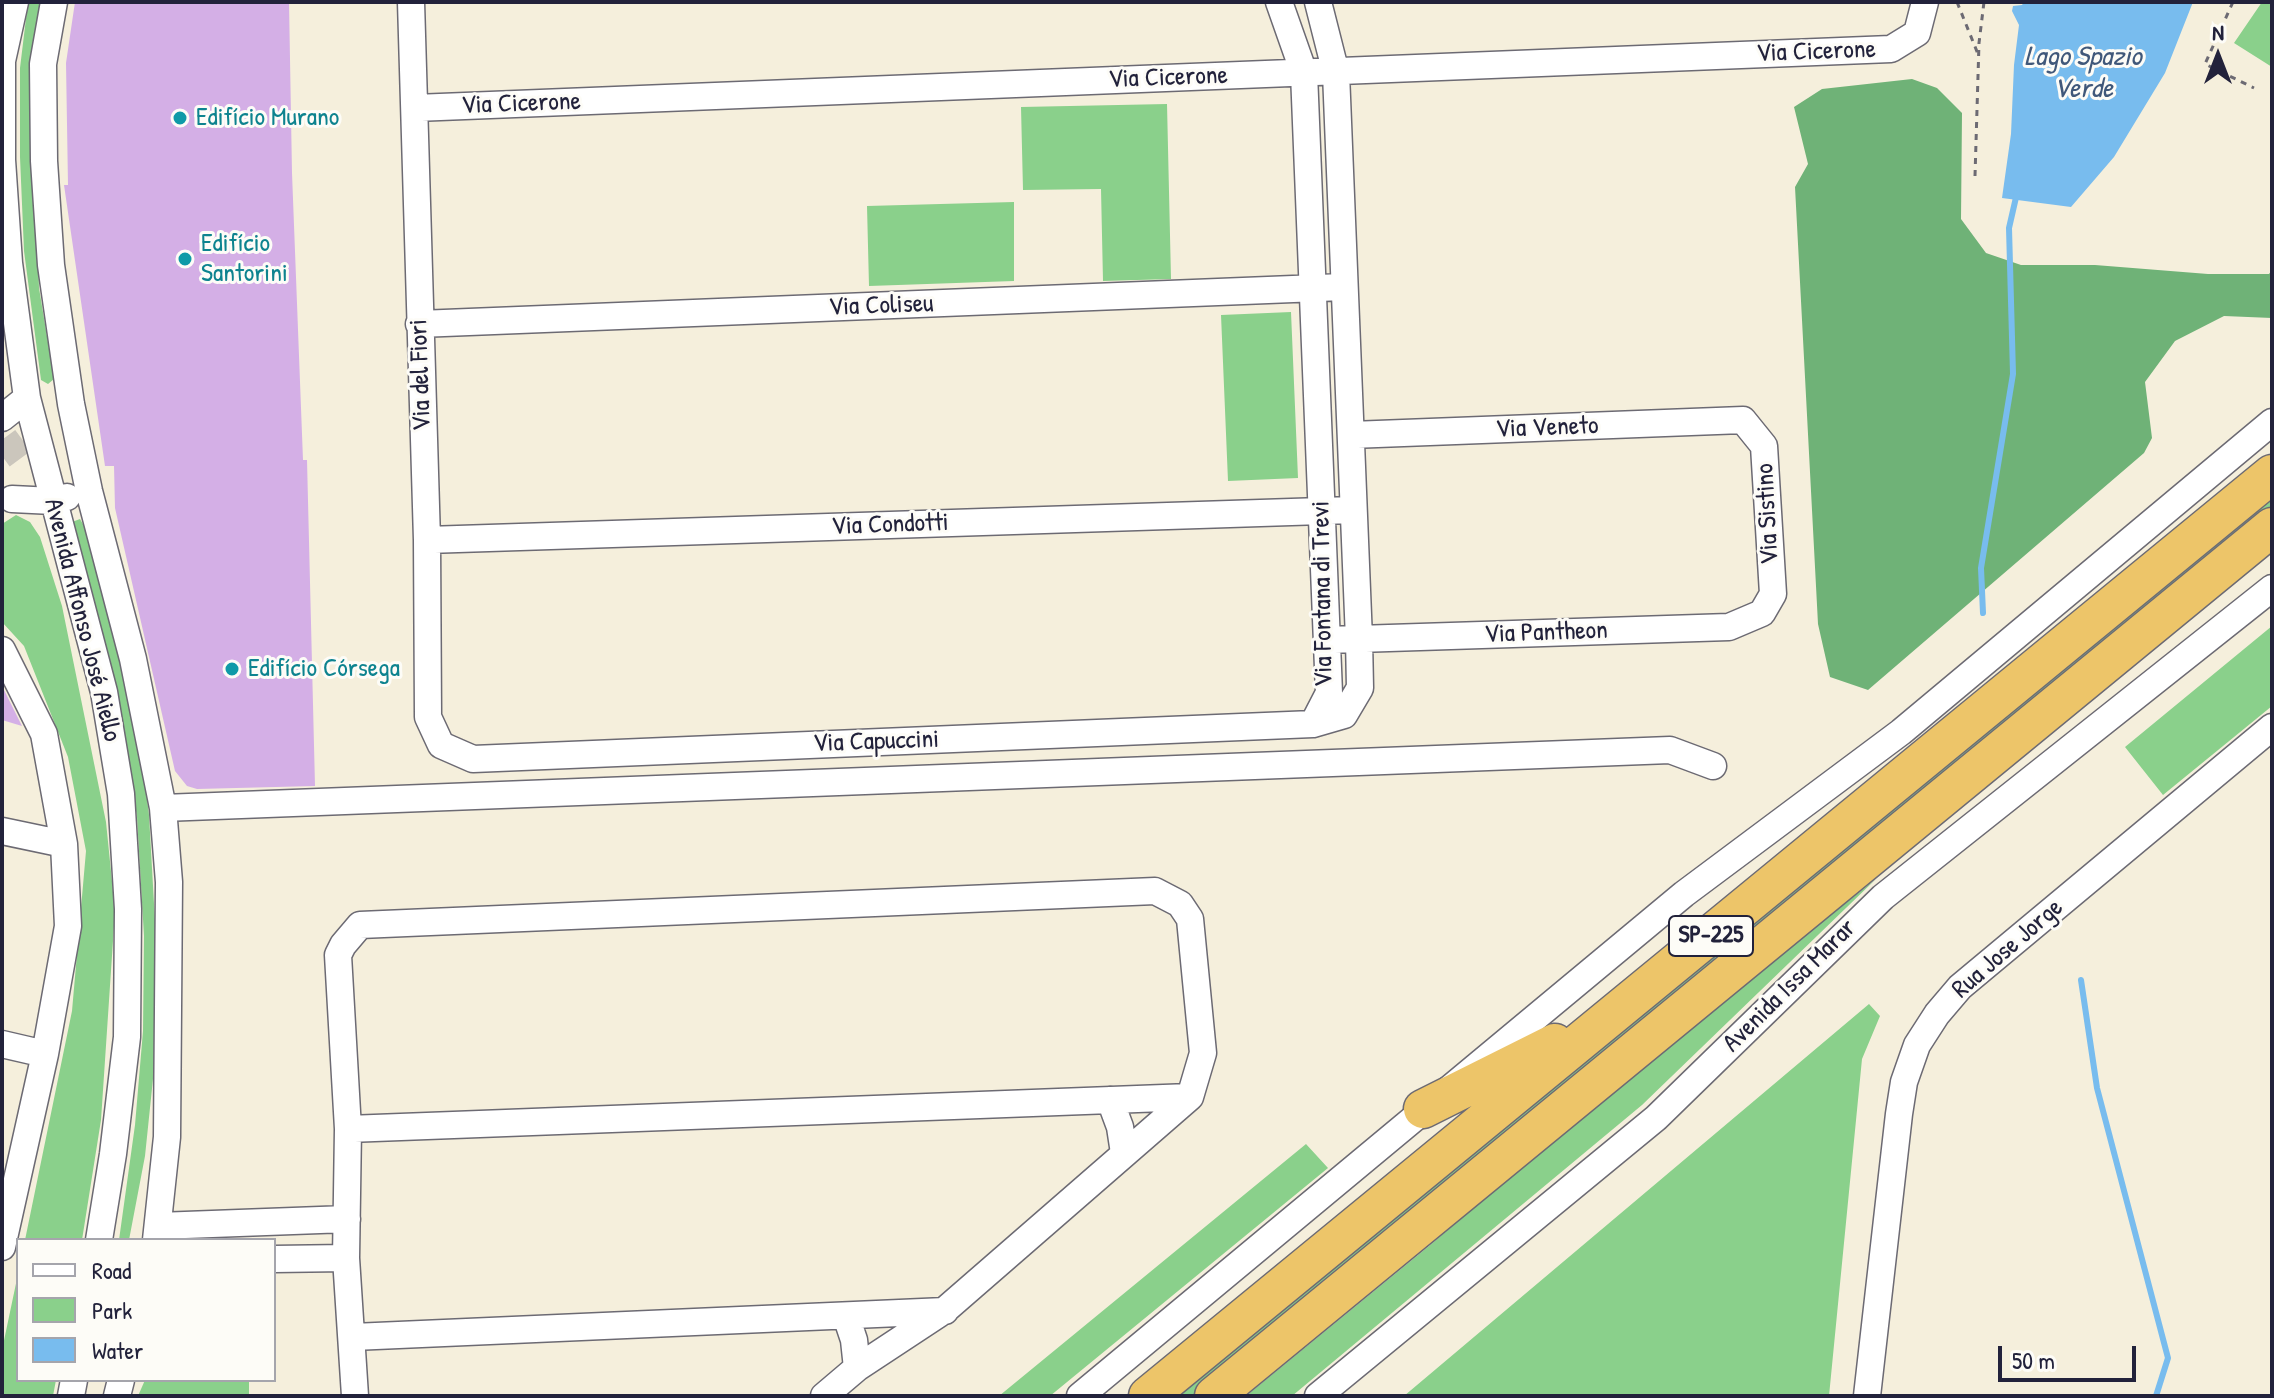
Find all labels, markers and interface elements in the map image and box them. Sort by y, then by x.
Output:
north arrow [2178,16,2258,96]
text: N [2212,17,2224,47]
street label: Via Cicerone [1756,34,1876,70]
water label: Lago Spazio Verde [2025,41,2141,107]
street label: Via Cicerone [1108,60,1228,96]
street label: Via Cicerone [461,86,581,122]
place label: Edifício Murano [196,102,339,134]
marker: Edifício Murano [171,109,189,127]
place label: Edifício Santorini [201,228,288,290]
marker: Edifício Santorini [176,250,194,268]
street label: Via Coliseu [828,289,934,323]
street label: Via del Fiori [403,319,439,431]
street label: Via Veneto [1495,411,1599,445]
street label: Via Sistino [1750,463,1786,565]
street label: Avenida Affonso José Aiello [37,495,127,745]
street label: Via Fontana di Trevi [1306,501,1340,687]
street label: Via Condotti [831,507,949,543]
street label: Via Pantheon [1484,615,1608,651]
place label: Edifício Córsega [248,653,400,685]
marker: Edifício Córsega [223,660,241,678]
street label: Via Capuccini [812,724,940,760]
street label: Rua Jose Jorge [1946,892,2070,1006]
street label: Avenida Issa Marar [1717,913,1863,1059]
road number: SP-225 [1669,916,1753,956]
legend [16,1238,276,1382]
text: Road [92,1254,131,1286]
text: Park [92,1294,132,1326]
scale bar [2002,1330,2140,1380]
text: Water [92,1334,143,1366]
text: 50 m [2012,1344,2055,1376]

